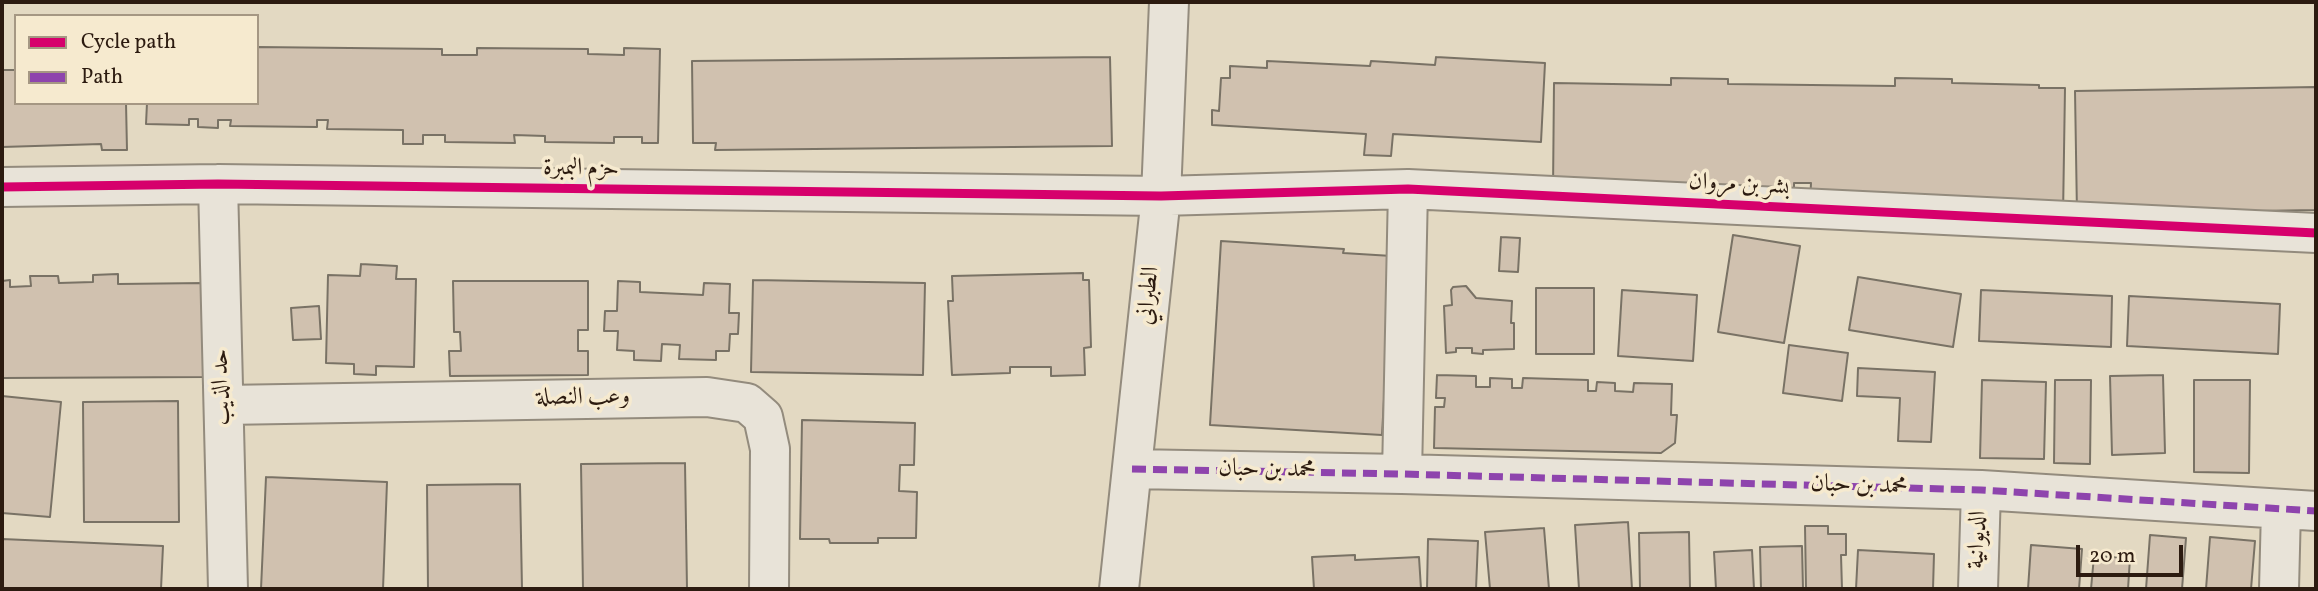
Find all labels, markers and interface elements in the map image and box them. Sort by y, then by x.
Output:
legend [14,14,259,105]
text: Cycle path [81,28,176,57]
text: Path [81,63,123,92]
street label: حزم البمبرة [543,155,619,185]
street label: بشر بن مروان [1688,169,1790,203]
street label: الطبراني [1133,265,1167,327]
street label: حد الذيب [208,348,238,426]
street label: وعب النصلة [536,384,630,414]
street label: محمد بن حبان [1218,456,1316,486]
street label: محمد بن حبان [1810,471,1908,503]
street label: الديوانية [1964,510,1994,570]
scale bar [2080,532,2187,576]
text: 20 m [2089,542,2135,571]

